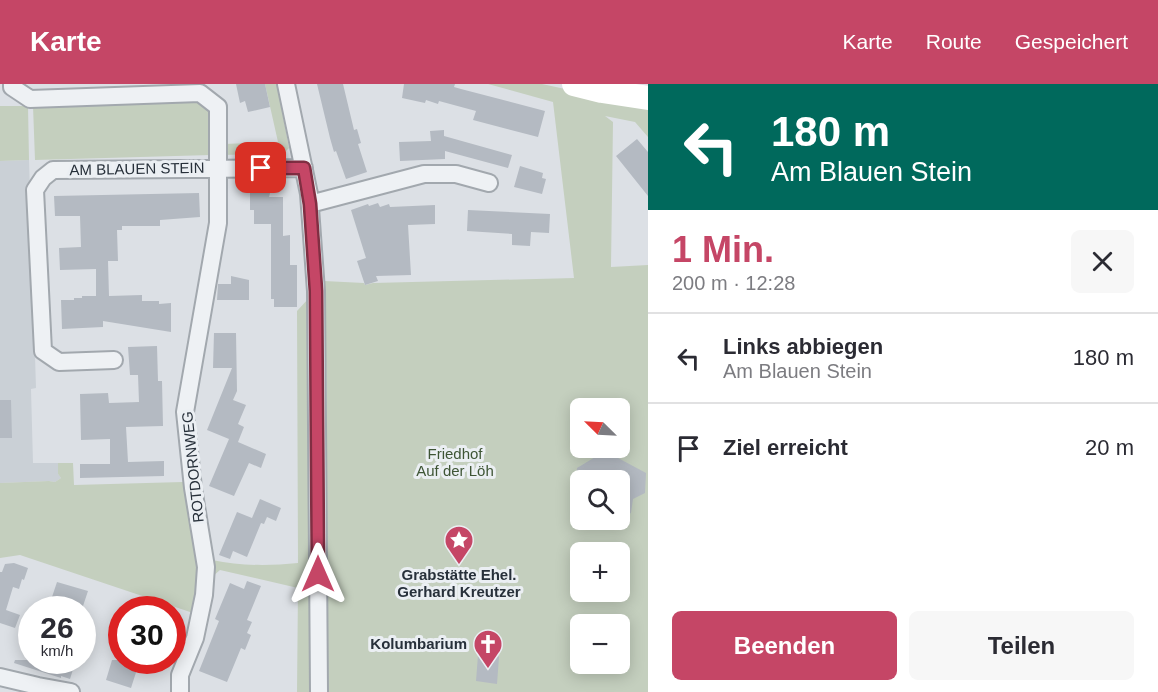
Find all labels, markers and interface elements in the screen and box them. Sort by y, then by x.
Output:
text: Karte [30,26,102,57]
text: Karte [843,30,893,53]
text: Route [926,30,982,53]
text: Gespeichert [1015,30,1128,53]
icon: left [672,108,750,186]
text: 180 m [771,108,890,155]
pin [235,142,286,193]
icon: arrive [244,151,277,184]
text: Am Blauen Stein [771,157,972,187]
street label: AM BLAUEN STEIN [69,159,205,178]
text: 1 Min. [672,229,774,270]
button: close [1071,230,1134,293]
text: 200 m · 12:28 [672,272,795,294]
text: Links abbiegen [723,334,883,359]
icon: left [672,342,705,375]
text: 180 m [1073,345,1134,370]
text: Am Blauen Stein [723,360,872,382]
north arrow [570,398,630,458]
map controls [570,398,630,674]
street label: ROTDORNWEG [178,411,207,523]
icon: arrive [672,432,705,465]
text: Ziel erreicht [723,435,848,460]
text: 20 m [1085,435,1134,460]
park label: Friedhof Auf der Löh [416,445,494,479]
button: search [570,470,630,530]
place icon: Grabstätte Ehel. Gerhard Kreutzer [443,524,475,566]
position arrow [286,542,350,606]
button: + [570,542,630,602]
place label: Grabstätte Ehel. Gerhard Kreutzer [397,566,521,600]
speed limit sign: 30 [108,596,186,674]
text: 26 [40,611,74,644]
button: Beenden [672,611,897,680]
button: Teilen [909,611,1134,680]
button: − [570,614,630,674]
church icon: Kolumbarium [472,628,504,670]
place label: Kolumbarium [370,635,467,652]
text: km/h [41,642,73,659]

